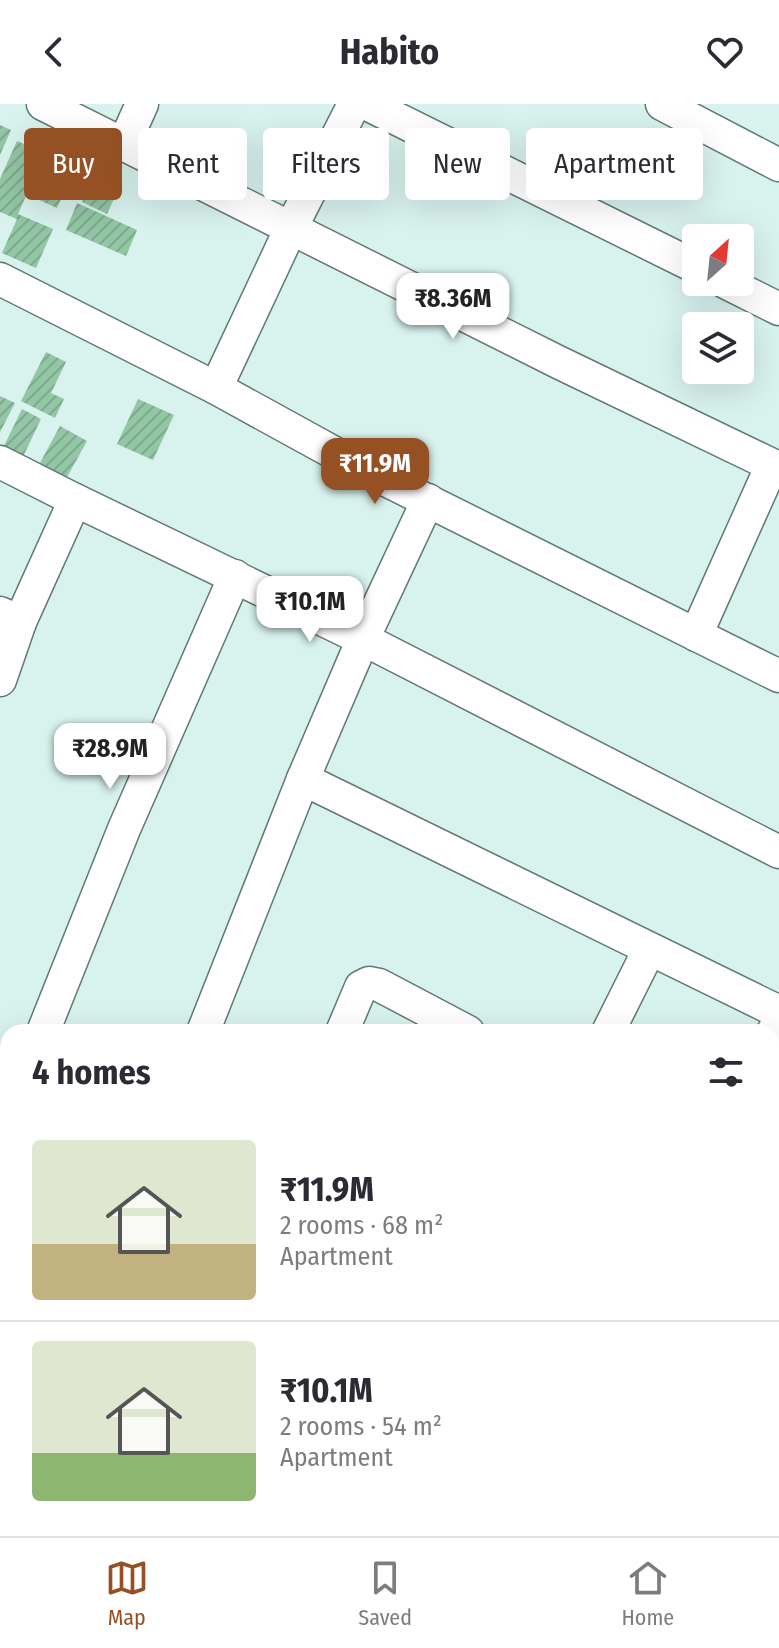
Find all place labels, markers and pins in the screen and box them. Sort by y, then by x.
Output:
pin: ₹8.36M [388,273,518,341]
pin: ₹11.9M [310,438,440,506]
pin: ₹10.1M [245,576,375,644]
pin: ₹28.9M [45,723,175,791]

